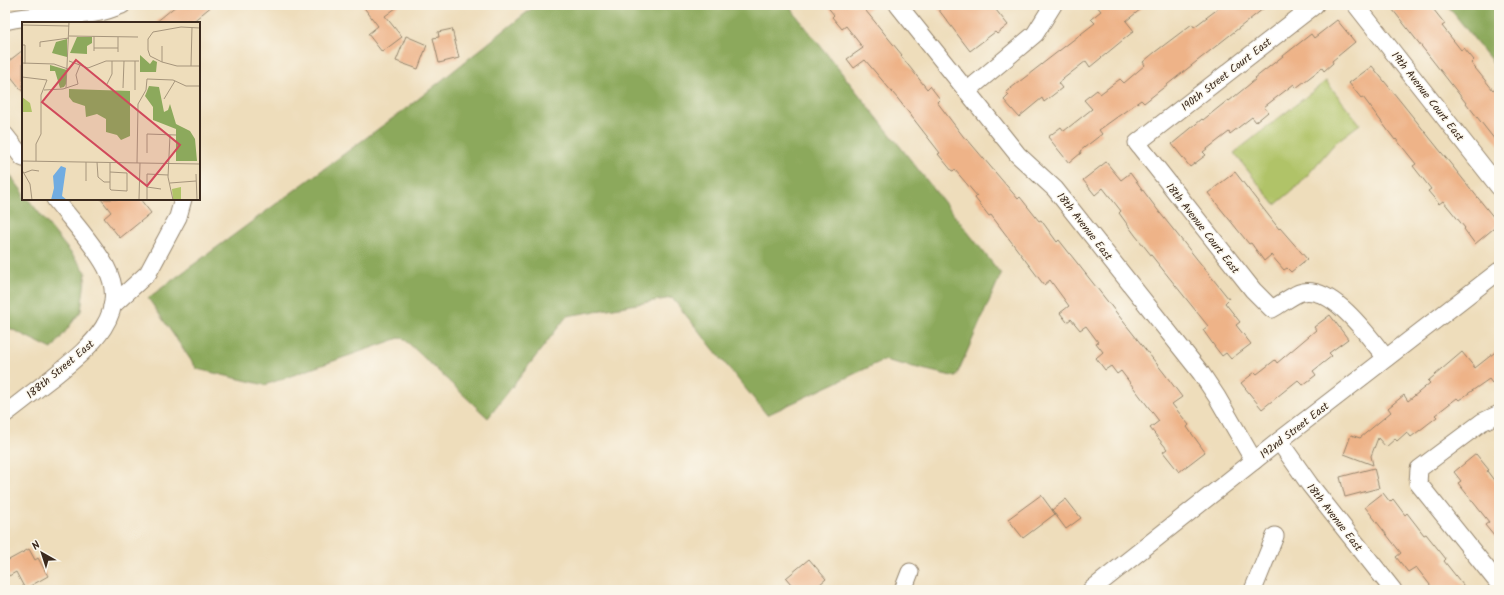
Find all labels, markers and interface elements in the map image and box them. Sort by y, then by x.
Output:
inset map [22,22,200,200]
street label: 190th Street Court East [1177,33,1276,116]
street label: 19th Avenue Court East [1386,48,1469,146]
street label: 18th Avenue Court East [1161,179,1244,279]
street label: 18th Avenue East [1052,189,1117,265]
street label: 188th Street East [23,335,99,404]
street label: 192nd Street East [1256,397,1334,464]
street label: 18th Avenue East [1302,480,1367,556]
north arrow [22,533,62,573]
text: N [28,537,45,555]

